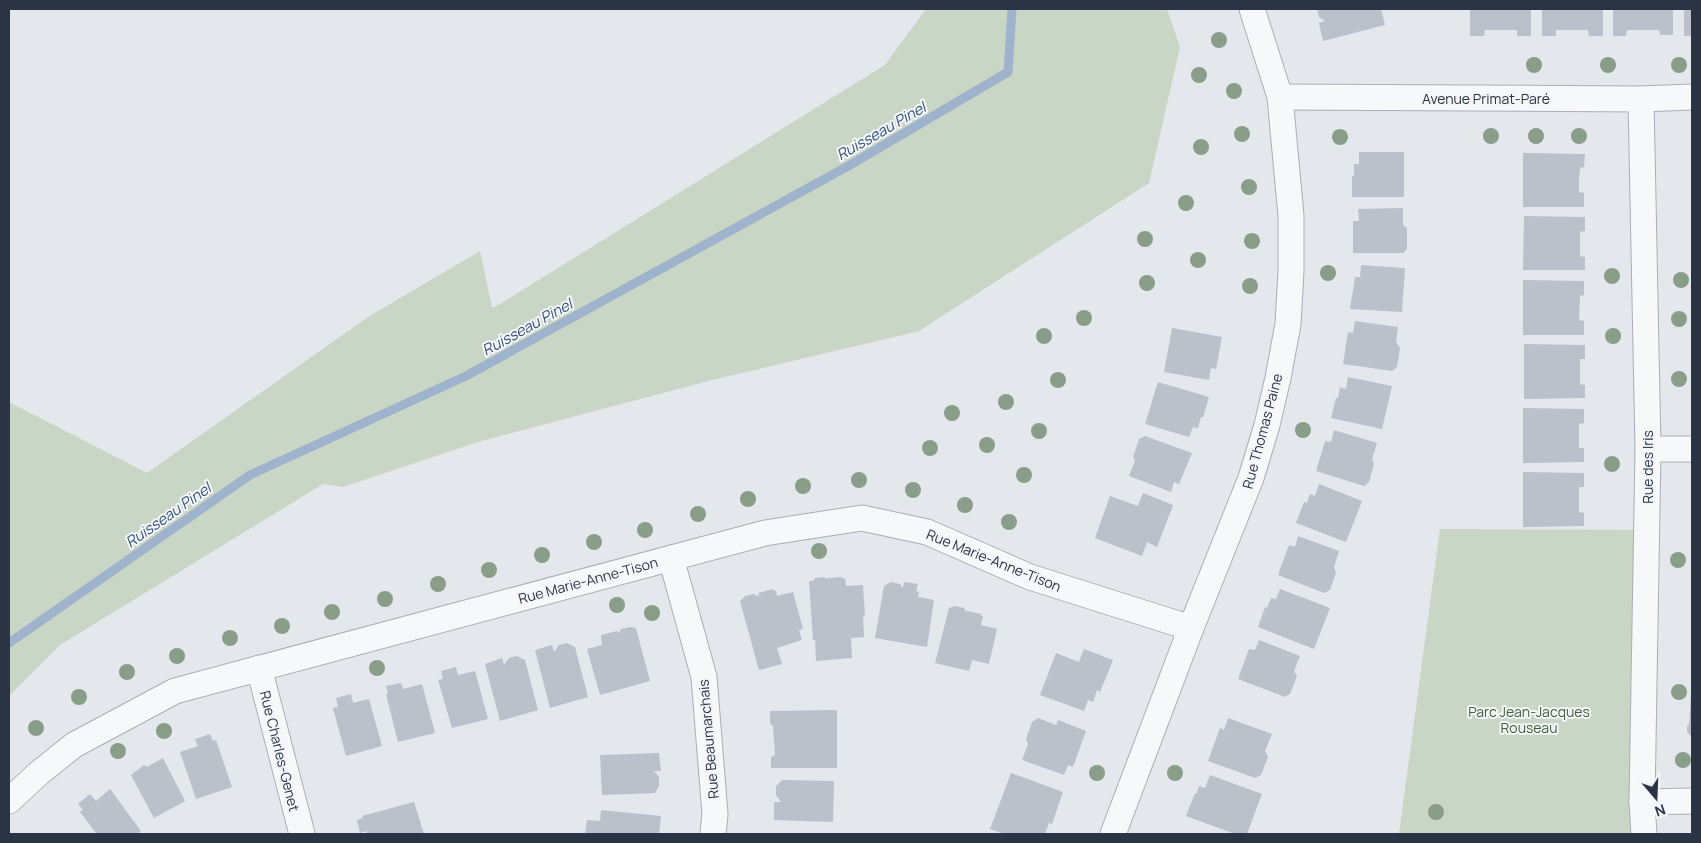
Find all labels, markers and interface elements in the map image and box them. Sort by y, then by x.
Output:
street label: Avenue Primat-Paré [1422,89,1550,108]
water label: Ruisseau Pinel [832,96,932,165]
water label: Ruisseau Pinel [478,292,578,360]
street label: Rue Thomas Paine [1237,371,1287,491]
street label: Rue des Iris [1638,430,1657,504]
water label: Ruisseau Pinel [121,476,217,552]
street label: Rue Marie-Anne-Tison [924,524,1064,596]
street label: Rue Marie-Anne-Tison [516,552,660,608]
street label: Rue Beaumarchais [693,678,723,800]
street label: Rue Charles-Genet [256,689,304,814]
park label: Parc Jean-Jacques Rouseau [1468,702,1590,737]
north arrow [1631,773,1681,823]
text: N [1653,800,1668,821]

